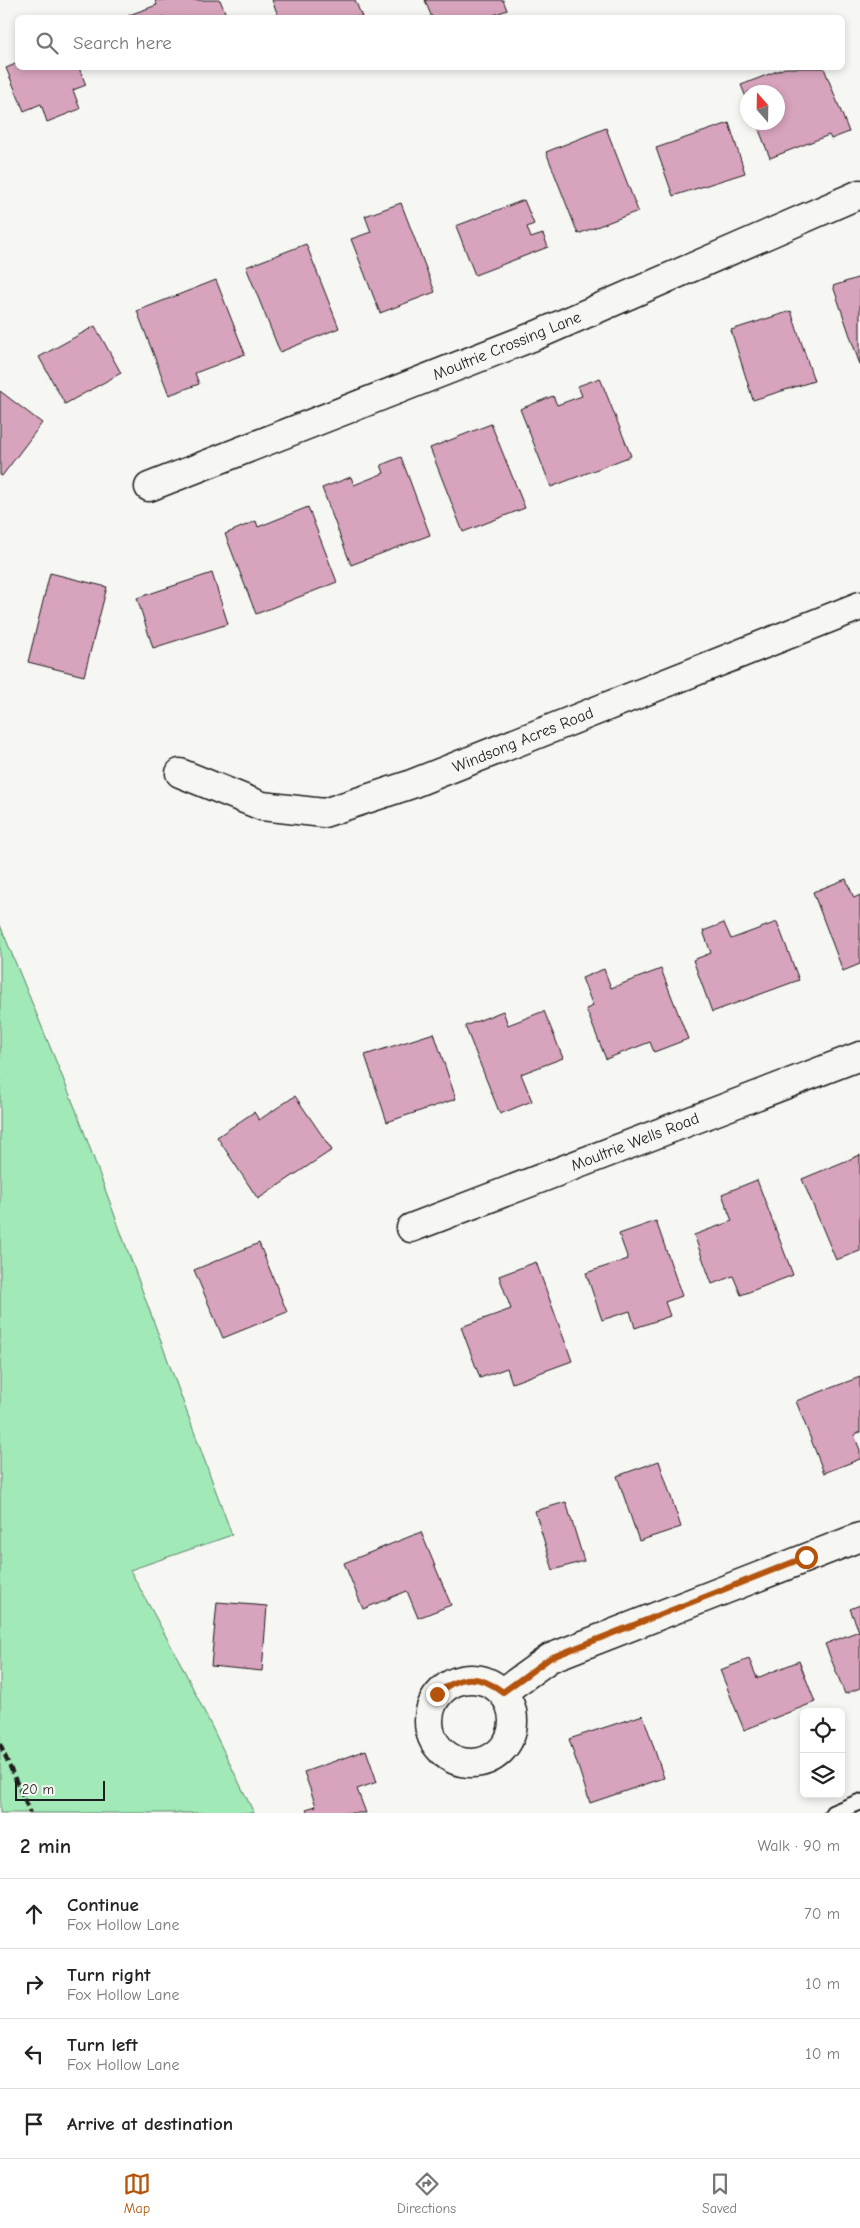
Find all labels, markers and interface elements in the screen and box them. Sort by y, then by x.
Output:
search box [15,15,845,70]
icon: search [33,29,61,57]
text: Search here [73,32,172,54]
north arrow [740,85,785,130]
street label: Moultrie Crossing Lane [430,308,584,384]
street label: Windsong Acres Road [450,704,596,776]
street label: Moultrie Wells Road [568,1109,702,1175]
route start [795,1546,818,1569]
route end [426,1683,449,1706]
map controls [800,1708,845,1798]
button: locate [800,1708,845,1753]
button: layers [800,1753,845,1798]
scale bar [15,1778,105,1801]
text: 20 m [22,1781,54,1798]
text: 2 min [20,1834,71,1858]
text: Walk · 90 m [757,1837,840,1855]
text: Continue [67,1894,139,1916]
icon: ahead [20,1900,48,1928]
text: 70 m [804,1905,840,1923]
text: Fox Hollow Lane [67,1916,179,1934]
text: Turn right [67,1964,151,1986]
icon: right [20,1970,48,1998]
text: 10 m [805,1975,840,1993]
text: Fox Hollow Lane [67,1986,179,2004]
text: Turn left [67,2034,138,2056]
icon: left [20,2040,48,2068]
text: 10 m [805,2045,840,2063]
text: Fox Hollow Lane [67,2056,179,2074]
icon: arrive [20,2110,48,2138]
text: Arrive at destination [67,2113,233,2135]
tab: Map [123,2170,151,2217]
tab: Directions [397,2170,456,2217]
tab: Saved [702,2170,737,2217]

